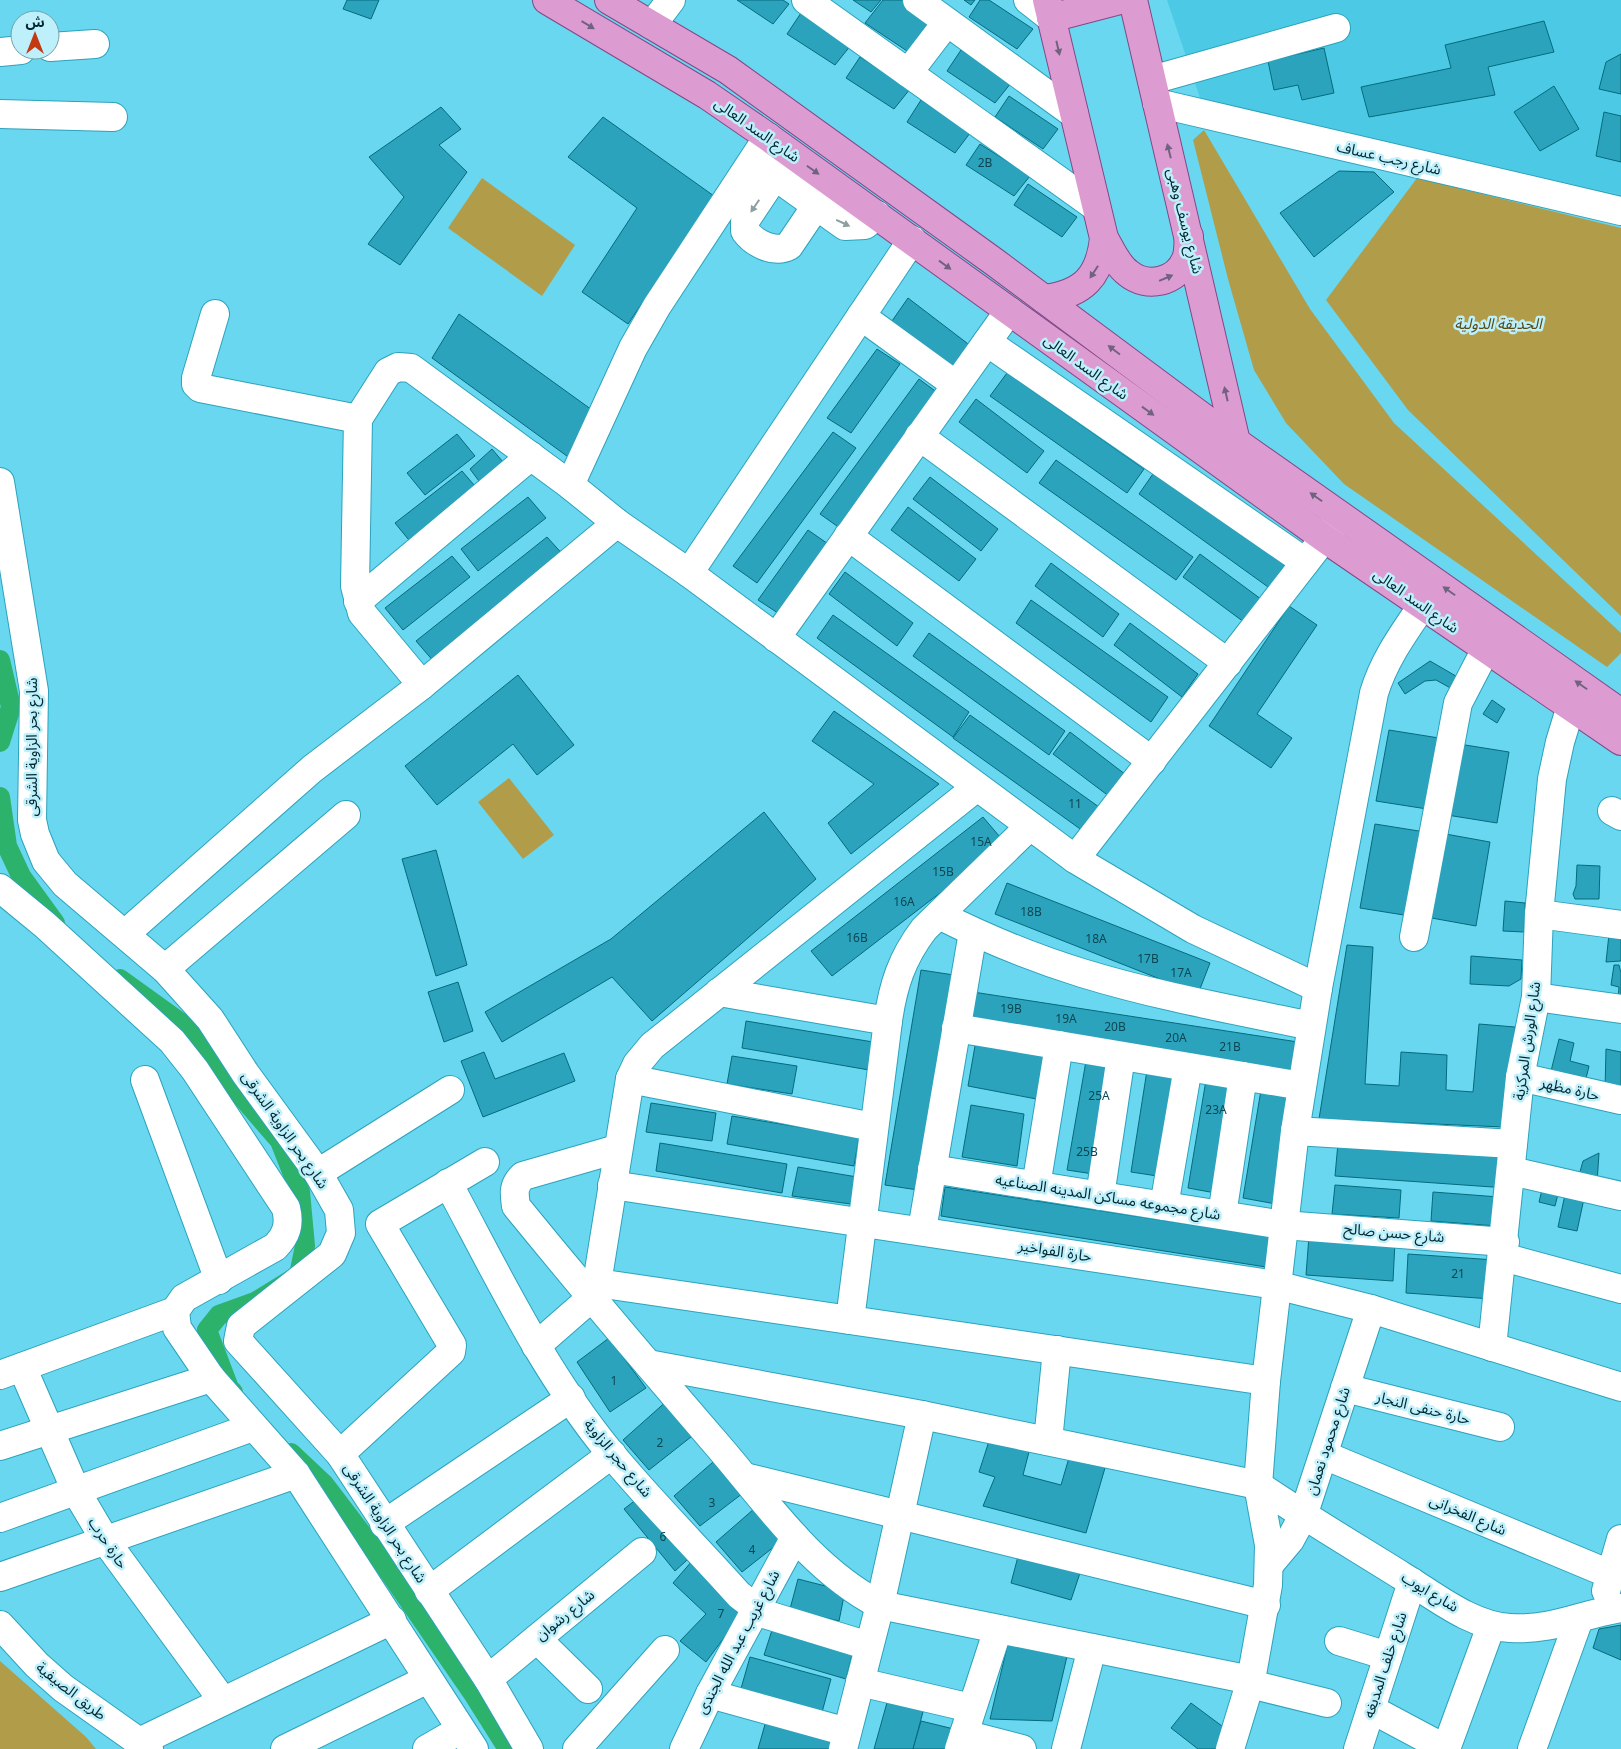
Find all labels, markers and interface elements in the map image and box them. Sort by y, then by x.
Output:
text: ش [25,8,45,37]
north arrow [10,10,60,60]
one-way arrow [582,21,595,30]
one-way arrow [1054,40,1062,55]
street label: شارع السد العالى [707,88,807,172]
street label: شارع رجب عساف [1333,130,1445,186]
one-way arrow [1164,144,1172,159]
house number: 2B [978,151,993,176]
one-way arrow [806,165,820,175]
street label: شارع يوسف وهبى [1156,165,1214,278]
one-way arrow [750,199,759,213]
one-way arrow [836,220,850,228]
one-way arrow [938,259,951,270]
one-way arrow [1089,266,1098,279]
one-way arrow [1159,274,1174,282]
park label: الحديقة الدولية [1454,308,1543,340]
street label: شارع السد العالى [1036,325,1136,409]
one-way arrow [1108,345,1121,356]
one-way arrow [1222,387,1230,402]
one-way arrow [1141,406,1155,416]
one-way arrow [1309,492,1323,502]
street label: شارع السد العالى [1366,559,1466,643]
one-way arrow [1443,585,1456,596]
street label: شارع بحر الزاوية الشرقى [16,677,48,817]
one-way arrow [1574,680,1588,690]
house number: 11 [1068,792,1082,817]
house number: 15A [970,830,992,855]
house number: 15B [932,860,954,885]
house number: 16A [893,890,915,915]
house number: 18B [1020,900,1042,925]
house number: 16B [846,926,868,951]
house number: 18A [1085,927,1107,952]
house number: 17B [1137,947,1159,972]
house number: 17A [1170,961,1192,986]
street label: شارع الورش المركزية [1503,979,1551,1102]
house number: 19B [1000,997,1022,1022]
house number: 19A [1055,1007,1077,1032]
house number: 20B [1104,1015,1126,1040]
house number: 20A [1165,1026,1187,1051]
house number: 21B [1219,1035,1241,1060]
street label: شارع بحر الزاوية الشرقى [232,1064,338,1196]
street label: حارة مظهر [1536,1066,1603,1111]
house number: 25A [1088,1084,1110,1109]
house number: 23A [1205,1098,1227,1123]
house number: 25B [1076,1140,1098,1165]
street label: شارع مجموعه مساكن المدينه الصناعيه [993,1163,1223,1231]
street label: شارع حسن صالح [1342,1213,1446,1253]
street label: حارة الفواخير [1015,1229,1094,1273]
house number: 21 [1451,1262,1465,1287]
house number: 1 [611,1369,617,1394]
street label: حارة حنفى النجار [1371,1381,1474,1435]
street label: شارع محمود نعمان [1295,1382,1361,1499]
street label: شارع حجر الزاوية [575,1411,661,1505]
house number: 2 [657,1431,664,1456]
street label: شارع بحر الزاوية الشرقى [334,1456,436,1590]
street label: شارع الفخرانى [1424,1484,1512,1546]
house number: 3 [709,1491,716,1516]
street label: حارة حرب [79,1510,137,1576]
house number: 6 [660,1525,667,1550]
house number: 4 [749,1538,756,1563]
street label: شارع ايوب [1395,1562,1466,1622]
street label: شارع غريب عبد الله الجندى [686,1564,790,1720]
street label: شارع رشوان [527,1580,603,1650]
house number: 7 [718,1602,725,1627]
street label: شارع خلف المدبغه [1353,1607,1417,1722]
street label: طريق الصيفية [28,1653,114,1729]

